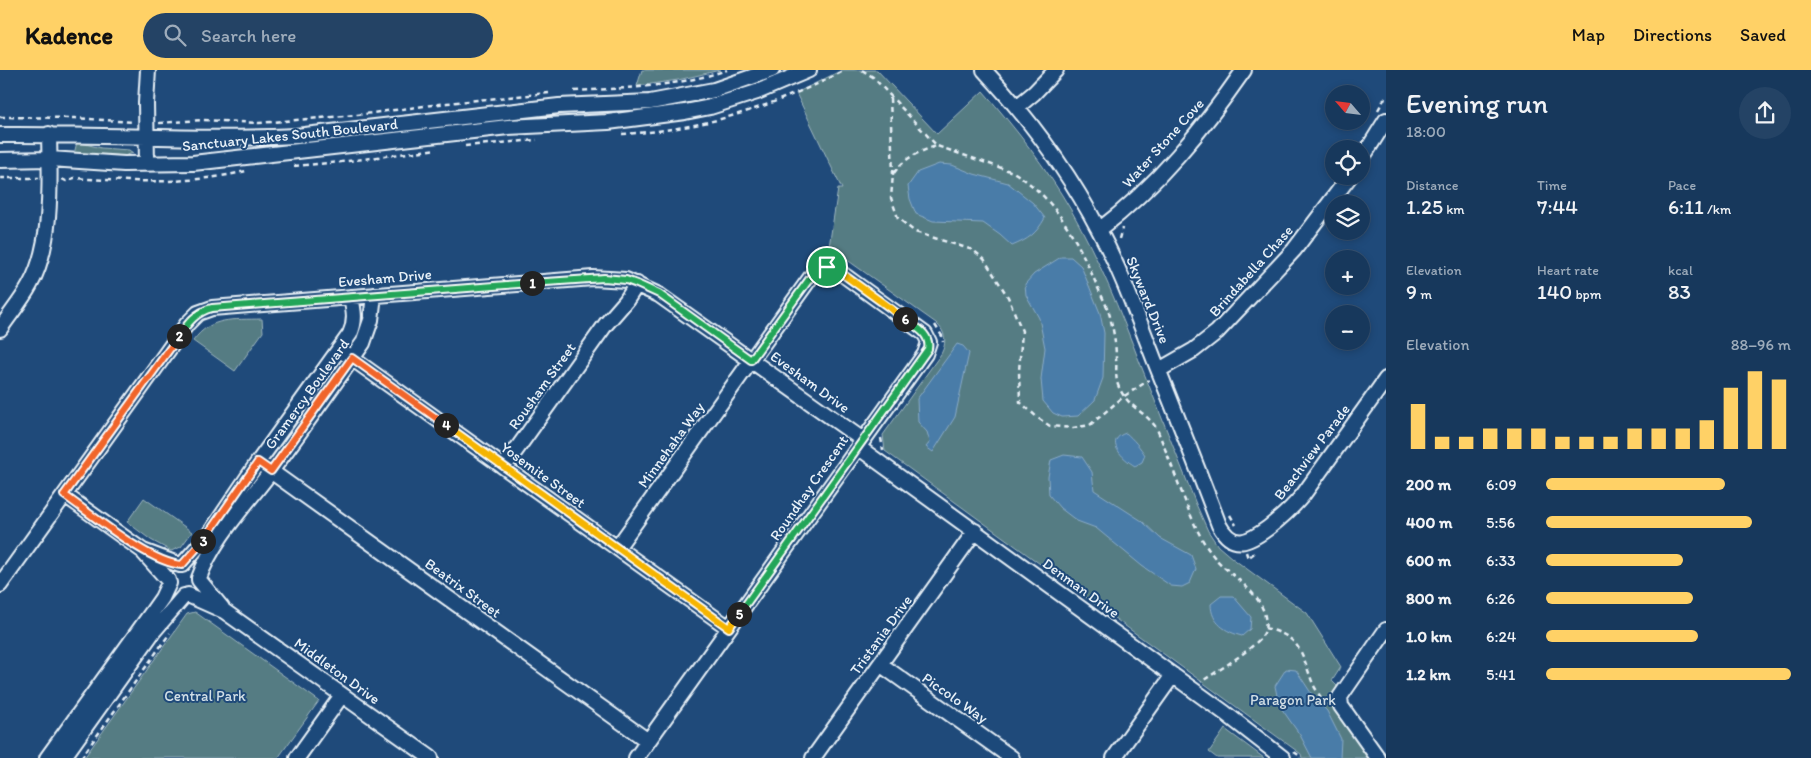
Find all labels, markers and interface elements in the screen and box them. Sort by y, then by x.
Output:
search box [143,13,493,58]
text: Kadence [25,21,113,50]
icon: search [161,21,189,49]
text: Search here [201,24,296,47]
text: Map [1572,24,1605,46]
text: Directions [1633,24,1712,46]
text: Saved [1740,24,1786,46]
north arrow [1325,85,1370,130]
map controls [1325,85,1370,350]
text: Evening run [1406,86,1548,120]
button: share [1739,87,1791,139]
street label: Water Stone Cove [1118,95,1208,191]
street label: Sanctuary Lakes South Boulevard [181,115,400,155]
text: 18:00 [1406,122,1446,141]
button: locate [1325,140,1370,185]
text: Distance [1406,177,1458,194]
text: Time [1537,177,1567,194]
text: Pace [1668,177,1696,194]
text: 1.25 [1406,194,1443,219]
text: 7:44 [1537,194,1578,219]
text: 6:11 [1668,194,1704,219]
button: layers [1325,195,1370,240]
text: km [1443,201,1465,218]
text: /km [1704,201,1731,218]
street label: Brindabella Chase [1205,222,1297,320]
pin [806,246,848,288]
button: + [1325,250,1370,295]
icon: arrive [813,253,841,281]
street label: Skyward Drive [1122,254,1174,346]
text: Elevation [1406,262,1462,279]
text: Heart rate [1537,262,1599,279]
text: kcal [1668,262,1693,279]
street label: Evesham Drive [338,265,432,291]
pin: 1 [520,270,544,296]
text: 1 [529,275,536,292]
text: 9 [1406,279,1417,304]
text: 140 [1537,279,1572,304]
text: 83 [1668,279,1691,304]
text: m [1417,286,1432,303]
text: bpm [1572,286,1601,303]
button: − [1325,305,1370,350]
pin: 6 [892,306,918,332]
text: 6 [902,311,909,328]
pin: 2 [166,324,192,348]
text: 2 [176,328,183,345]
street label: Gramercy Boulevard [261,335,353,453]
text: Elevation [1406,335,1470,354]
text: 88–96 m [1731,335,1791,354]
street label: Rousham Street [505,339,580,433]
street label: Evesham Drive [767,347,853,417]
street label: Minnehaha Way [634,399,708,491]
street label: Beachview Parade [1270,401,1354,503]
pin: 4 [434,412,458,438]
text: 4 [442,417,451,434]
street label: Roundhay Crescent [766,432,852,544]
street label: Yosemite Street [497,438,589,512]
text: 200 m [1406,475,1451,494]
text: 6:09 [1486,475,1517,494]
text: 400 m [1406,513,1452,532]
text: 5:56 [1486,513,1515,532]
pin: 3 [190,528,216,554]
text: 3 [200,533,207,550]
text: 600 m [1406,551,1451,570]
text: 6:33 [1486,551,1516,570]
street label: Beatrix Street [421,554,505,622]
street label: Denman Drive [1039,554,1123,622]
text: 800 m [1406,589,1452,608]
text: 6:26 [1486,589,1515,608]
street label: Tristania Drive [846,592,916,678]
pin: 5 [726,602,752,626]
text: 5 [736,606,743,623]
text: 1.0 km [1406,627,1452,646]
text: 6:24 [1486,627,1516,646]
street label: Middleton Drive [291,634,383,708]
text: 1.2 km [1406,665,1451,684]
text: 5:41 [1486,665,1515,684]
street label: Piccolo Way [919,669,991,727]
park label: Central Park [164,687,246,705]
park label: Paragon Park [1250,691,1336,709]

